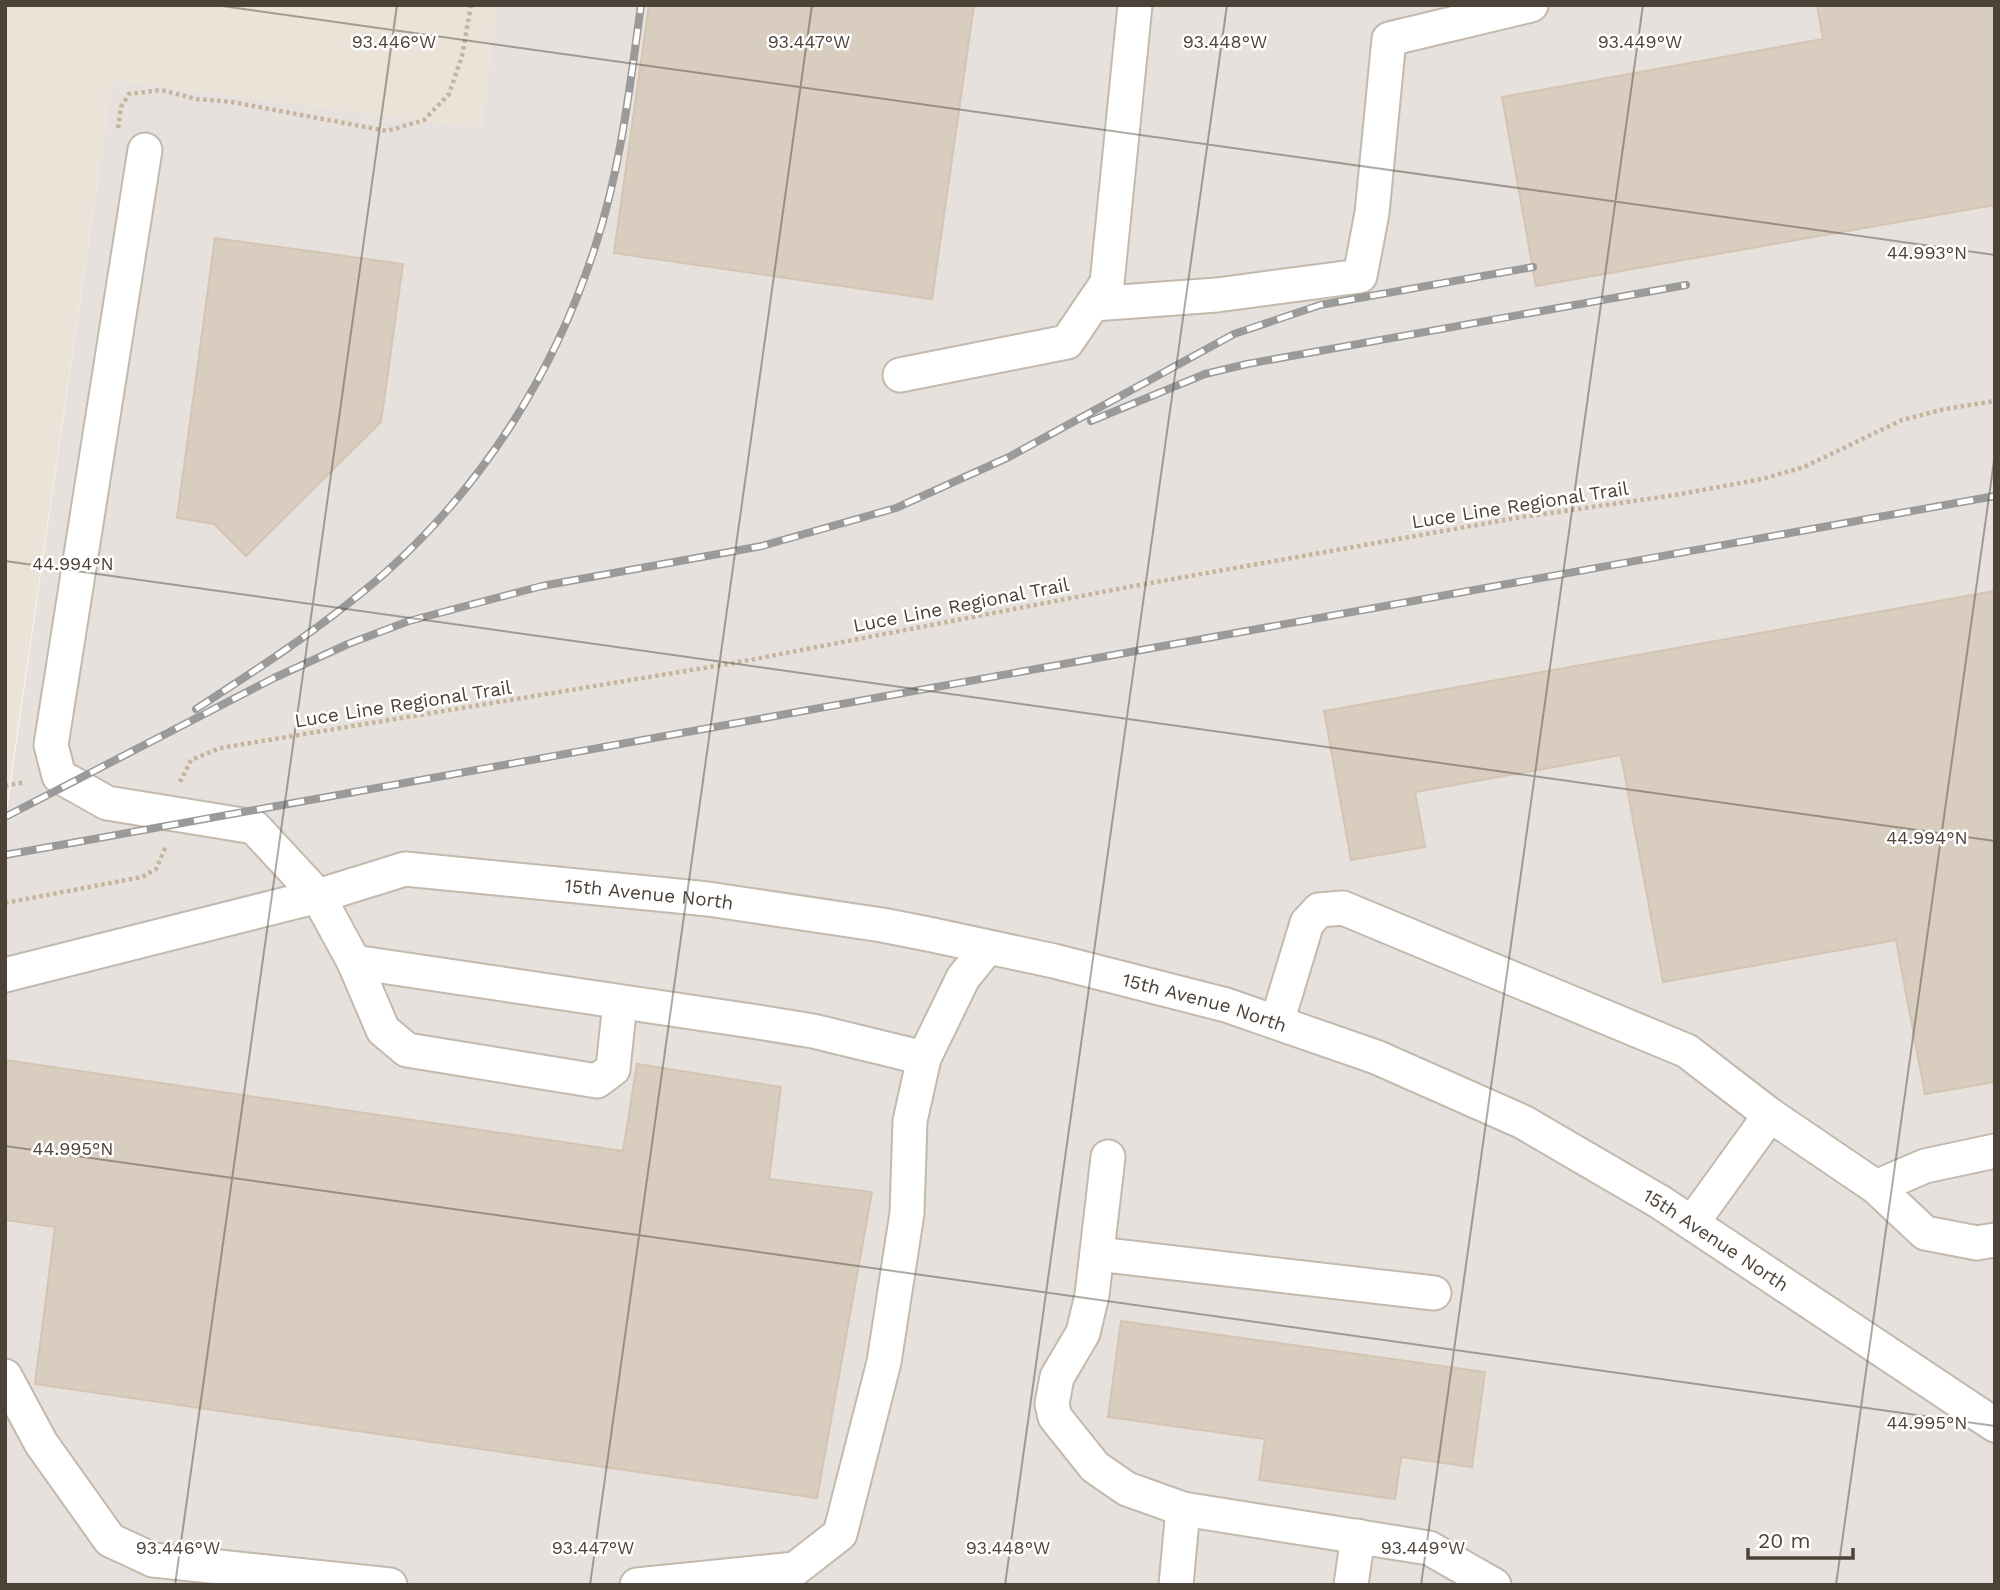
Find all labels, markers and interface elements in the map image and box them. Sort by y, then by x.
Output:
text: 93.446°W [352,31,436,52]
text: 93.447°W [768,31,850,52]
text: 93.448°W [1183,31,1267,52]
text: 93.449°W [1598,31,1682,52]
text: 44.993°N [1887,242,1967,263]
street label: Luce Line Regional Trail [1410,476,1630,534]
text: 44.994°N [32,553,114,574]
street label: Luce Line Regional Trail [851,573,1071,637]
street label: Luce Line Regional Trail [293,675,513,733]
text: 44.994°N [1886,827,1968,848]
street label: 15th Avenue North [564,873,735,914]
street label: 15th Avenue North [1120,968,1290,1037]
text: 44.995°N [33,1138,113,1159]
street label: 15th Avenue North [1639,1183,1793,1296]
text: 44.995°N [1887,1412,1967,1433]
scale bar [1748,1516,1853,1560]
text: 20 m [1758,1528,1810,1553]
text: 93.446°W [136,1537,220,1558]
text: 93.447°W [552,1537,634,1558]
text: 93.448°W [966,1537,1050,1558]
text: 93.449°W [1381,1537,1465,1558]

